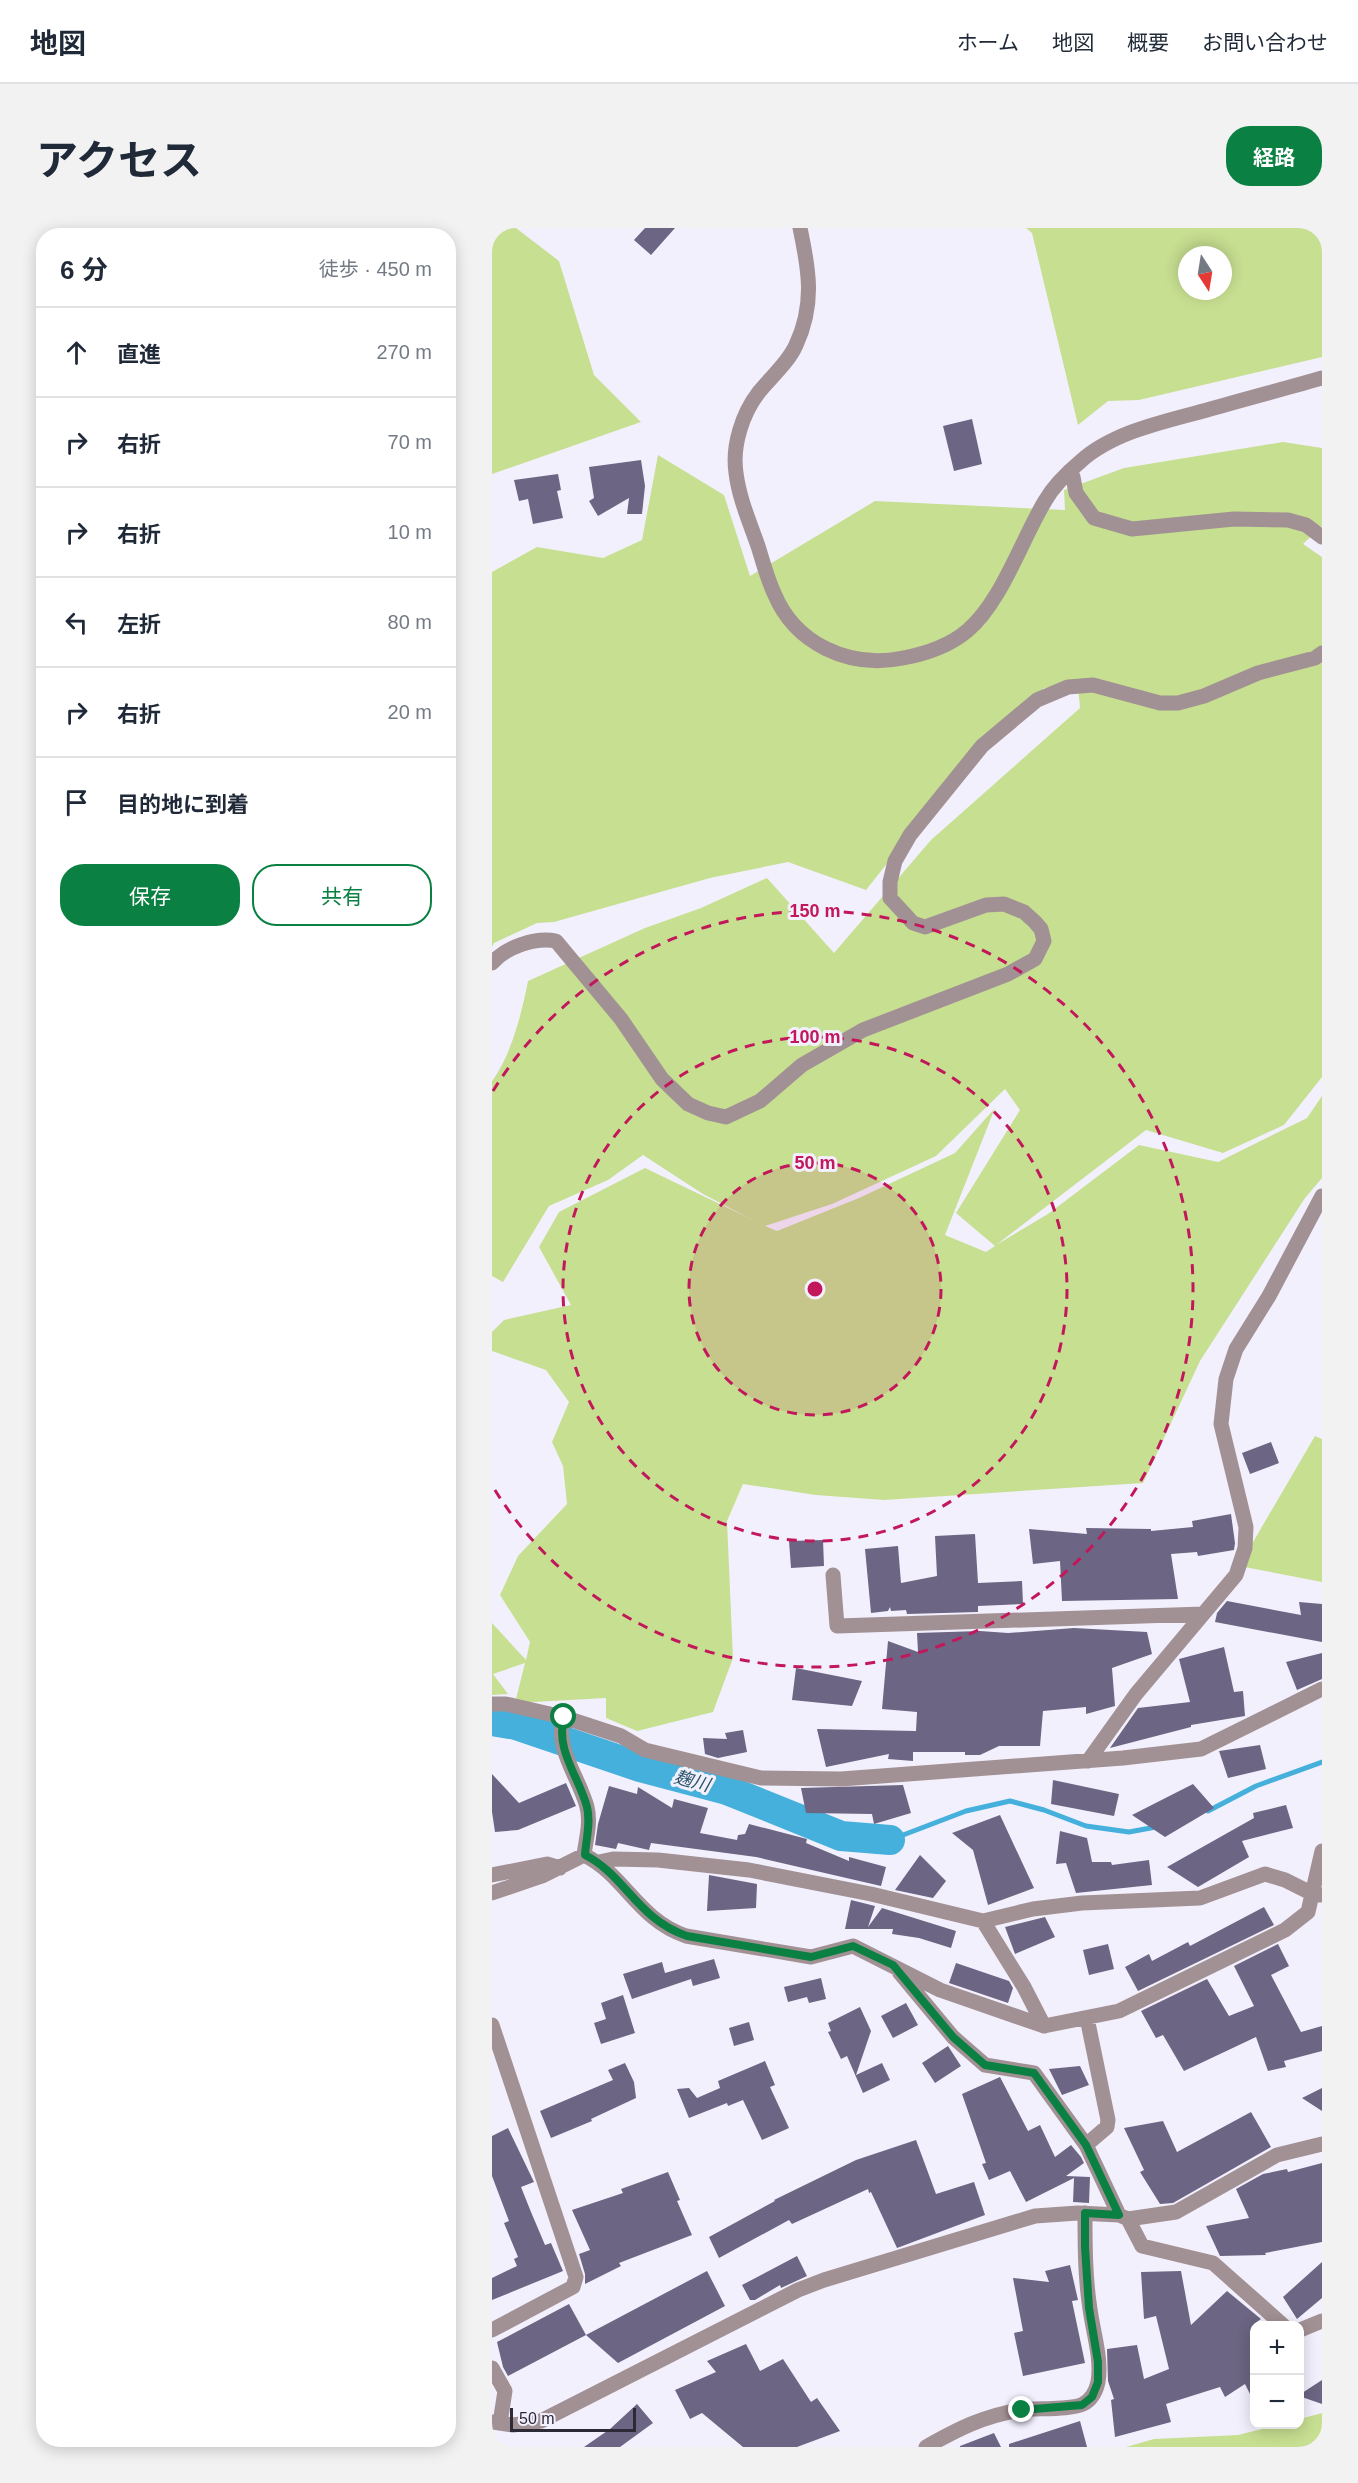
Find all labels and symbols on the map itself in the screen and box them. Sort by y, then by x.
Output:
north arrow [1178,246,1232,300]
text: 150 m [789,901,841,921]
text: 100 m [789,1027,841,1047]
text: 50 m [794,1153,836,1173]
centre of rings [805,1279,825,1299]
route start [550,1703,576,1729]
water label: 麹川 [672,1767,714,1796]
route end [1008,2396,1034,2422]
scale bar [510,2405,636,2432]

